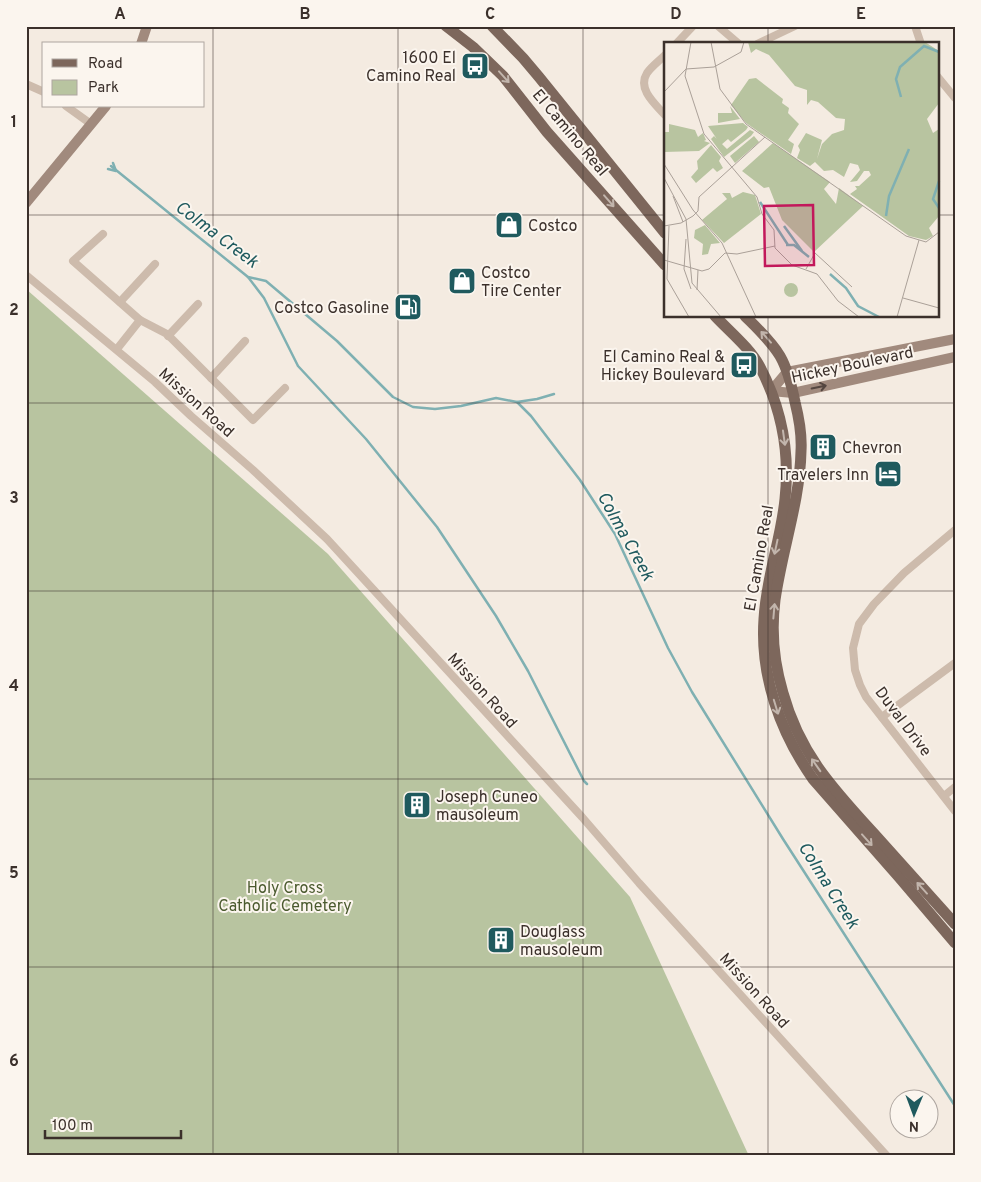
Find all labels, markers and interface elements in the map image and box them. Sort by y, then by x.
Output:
text: A [114,5,126,25]
text: B [299,5,311,25]
text: C [485,5,495,25]
text: D [670,5,682,25]
text: E [856,5,866,25]
legend [42,42,205,108]
inset map [664,42,938,318]
place label: 1600 El Camino Real [366,49,456,87]
bus stop icon: 1600 El Camino Real [460,51,490,81]
text: Road [88,55,123,74]
one-way arrow [498,71,510,84]
text: Park [88,79,119,98]
street label: El Camino Real [527,86,612,181]
text: 1 [11,113,17,133]
one-way arrow [603,195,614,208]
water label: Colma Creek [170,196,263,275]
shop icon: Costco [494,210,524,240]
place label: Costco [528,217,578,237]
place label: Costco Tire Center [481,264,561,302]
shop icon: Costco Tire Center [447,266,477,296]
fuel station icon: Costco Gasoline [393,292,423,322]
place label: Costco Gasoline [274,299,389,319]
text: 2 [9,301,19,321]
one-way arrow [760,331,771,344]
street label: Hickey Boulevard [790,343,915,389]
place label: El Camino Real & Hickey Boulevard [601,348,725,386]
bus stop icon: El Camino Real & Hickey Boulevard [729,350,759,380]
street label: Mission Road [154,364,238,443]
one-way arrow [811,382,827,391]
one-way arrow [780,430,790,446]
building icon: Chevron [808,432,838,462]
place label: Chevron [842,439,902,459]
hotel icon: Travelers Inn [873,459,903,489]
place label: Travelers Inn [777,466,869,486]
water label: Colma Creek [591,488,659,586]
text: 3 [9,489,19,509]
street label: El Camino Real [741,504,779,613]
one-way arrow [771,539,780,555]
one-way arrow [769,604,779,620]
street label: Mission Road [442,649,521,733]
text: 4 [9,677,19,697]
street label: Duval Drive [870,683,935,761]
one-way arrow [772,699,782,715]
one-way arrow [811,759,821,773]
place label: Joseph Cuneo mausoleum [436,788,538,826]
building icon: Joseph Cuneo mausoleum [402,790,432,820]
one-way arrow [861,834,872,847]
water label: Colma Creek [792,838,864,934]
text: 5 [9,864,19,884]
park label: Holy Cross Catholic Cemetery [218,879,352,917]
one-way arrow [917,881,928,894]
place label: Douglass mausoleum [520,923,603,961]
building icon: Douglass mausoleum [486,925,516,955]
street label: Mission Road [714,949,793,1033]
text: 6 [9,1052,19,1072]
north arrow [888,1090,938,1140]
scale bar [45,1107,181,1139]
text: 100 m [52,1117,93,1136]
text: N [909,1117,919,1134]

